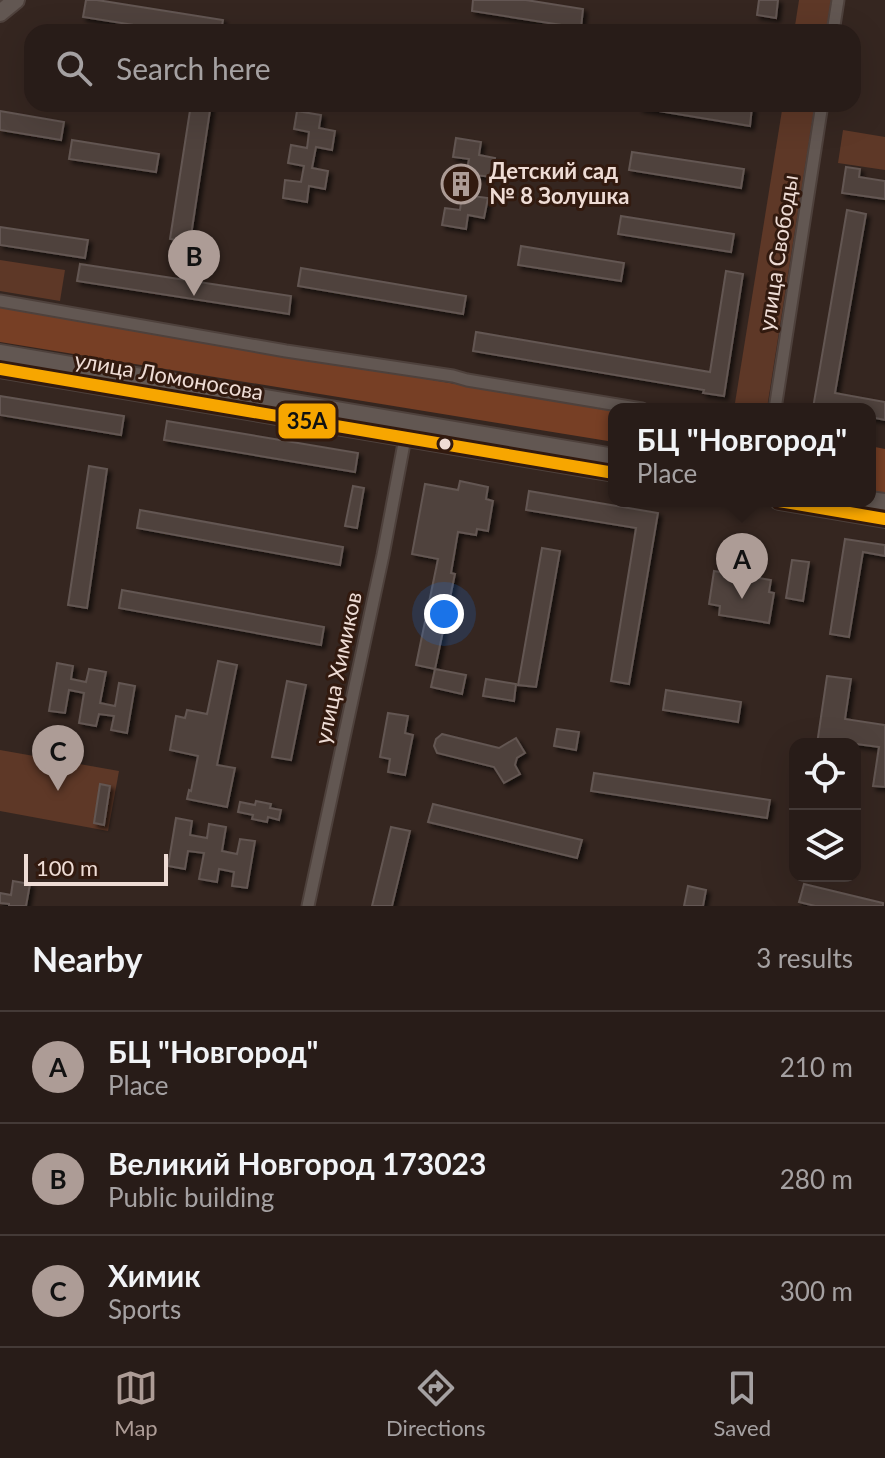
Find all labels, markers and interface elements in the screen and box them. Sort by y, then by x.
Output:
search box [24,24,861,112]
icon: search [52,46,96,90]
text: Search here [116,50,271,86]
place label: Детский сад № 8 Золушка [489,157,630,209]
building icon: Детский сад № 8 Золушка [440,163,482,205]
street label: улица Свободы [752,173,803,333]
pin: B [168,230,220,296]
street label: улица Ломоносова [73,346,266,405]
line badge: 35А [277,402,337,440]
popup [608,403,876,507]
text: 35А [287,407,328,434]
text: БЦ "Новгород" [637,421,847,457]
unlabelled marker [437,436,453,452]
text: Place [637,457,697,489]
pin: A [716,533,768,599]
street label: улица Химиков [308,589,367,746]
your location [424,594,464,634]
pin: C [32,725,84,791]
map controls [789,738,861,882]
button: locate [789,738,861,810]
button: layers [789,810,861,882]
scale bar [24,850,168,886]
text: 100 m [36,854,98,881]
text: Nearby [32,938,143,979]
text: 3 results [756,942,853,974]
text: БЦ "Новгород" [108,1033,318,1069]
text: A [49,1051,67,1083]
text: 210 m [780,1051,853,1083]
text: Place [108,1069,169,1101]
text: Великий Новгород 173023 [108,1145,486,1181]
text: B [49,1163,67,1195]
text: 280 m [780,1163,853,1195]
text: Public building [108,1181,274,1213]
text: Химик [108,1257,201,1293]
text: C [49,1275,67,1307]
text: 300 m [780,1275,853,1307]
text: Sports [108,1293,181,1325]
tab: Map [114,1366,158,1441]
tab: Directions [386,1366,485,1441]
tab: Saved [713,1366,771,1441]

